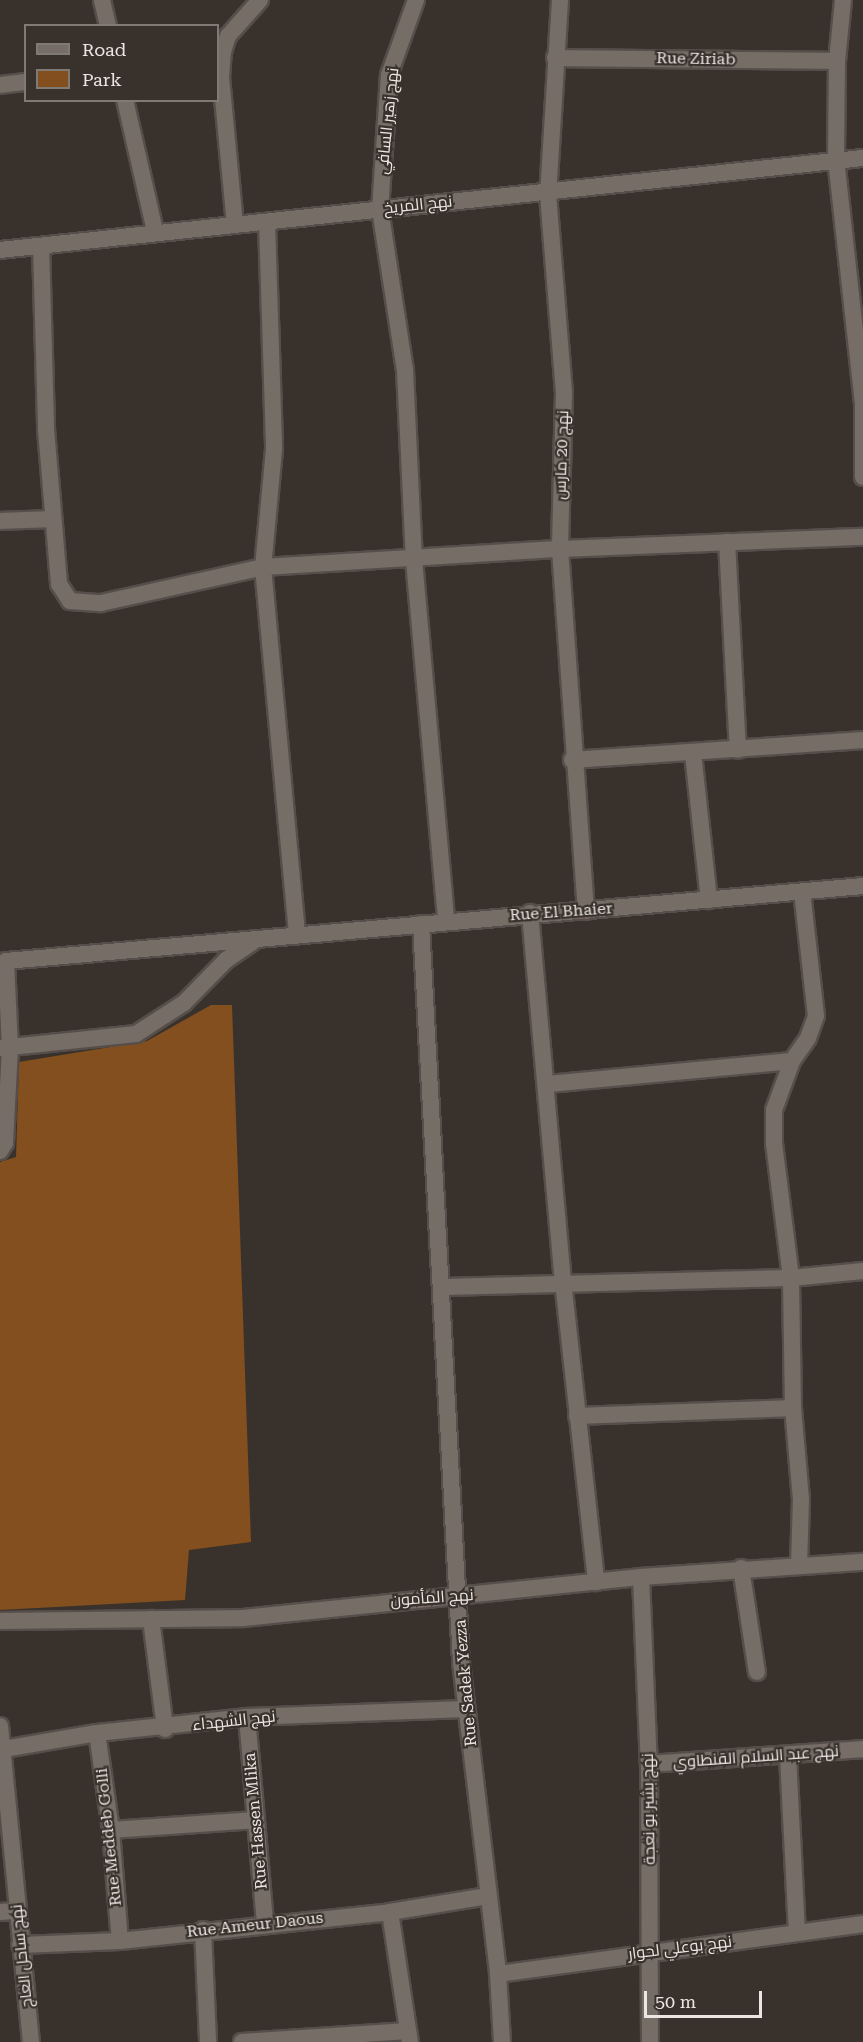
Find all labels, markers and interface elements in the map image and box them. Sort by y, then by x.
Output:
legend [24,24,219,102]
text: Road [82,39,126,60]
street label: Rue Ziriab [656,49,736,69]
street label: نهج زهير السافي [373,67,403,175]
text: Park [82,69,122,90]
street label: نهج المريخ [383,192,453,218]
street label: نهج 20 مارس [551,410,573,500]
street label: Rue El Bhaier [509,899,613,925]
street label: نهج المأمون [390,1586,474,1610]
street label: Rue Sadek Yezza [451,1619,481,1747]
street label: نهج الشهداء [191,1707,277,1735]
street label: نهج عبد السلام القنطاوي [672,1742,840,1772]
street label: Rue Hassen Mlika [240,1752,272,1890]
street label: نهج بشير بو نعجة [638,1753,660,1865]
street label: Rue Meddeb Golli [92,1767,126,1907]
street label: نهج ساحل العاج [7,1903,37,2009]
street label: Rue Ameur Daous [186,1908,324,1942]
street label: نهج بوعلي لحوار [627,1932,733,1964]
scale bar [647,1979,766,2017]
text: 50 m [655,1991,696,2012]

